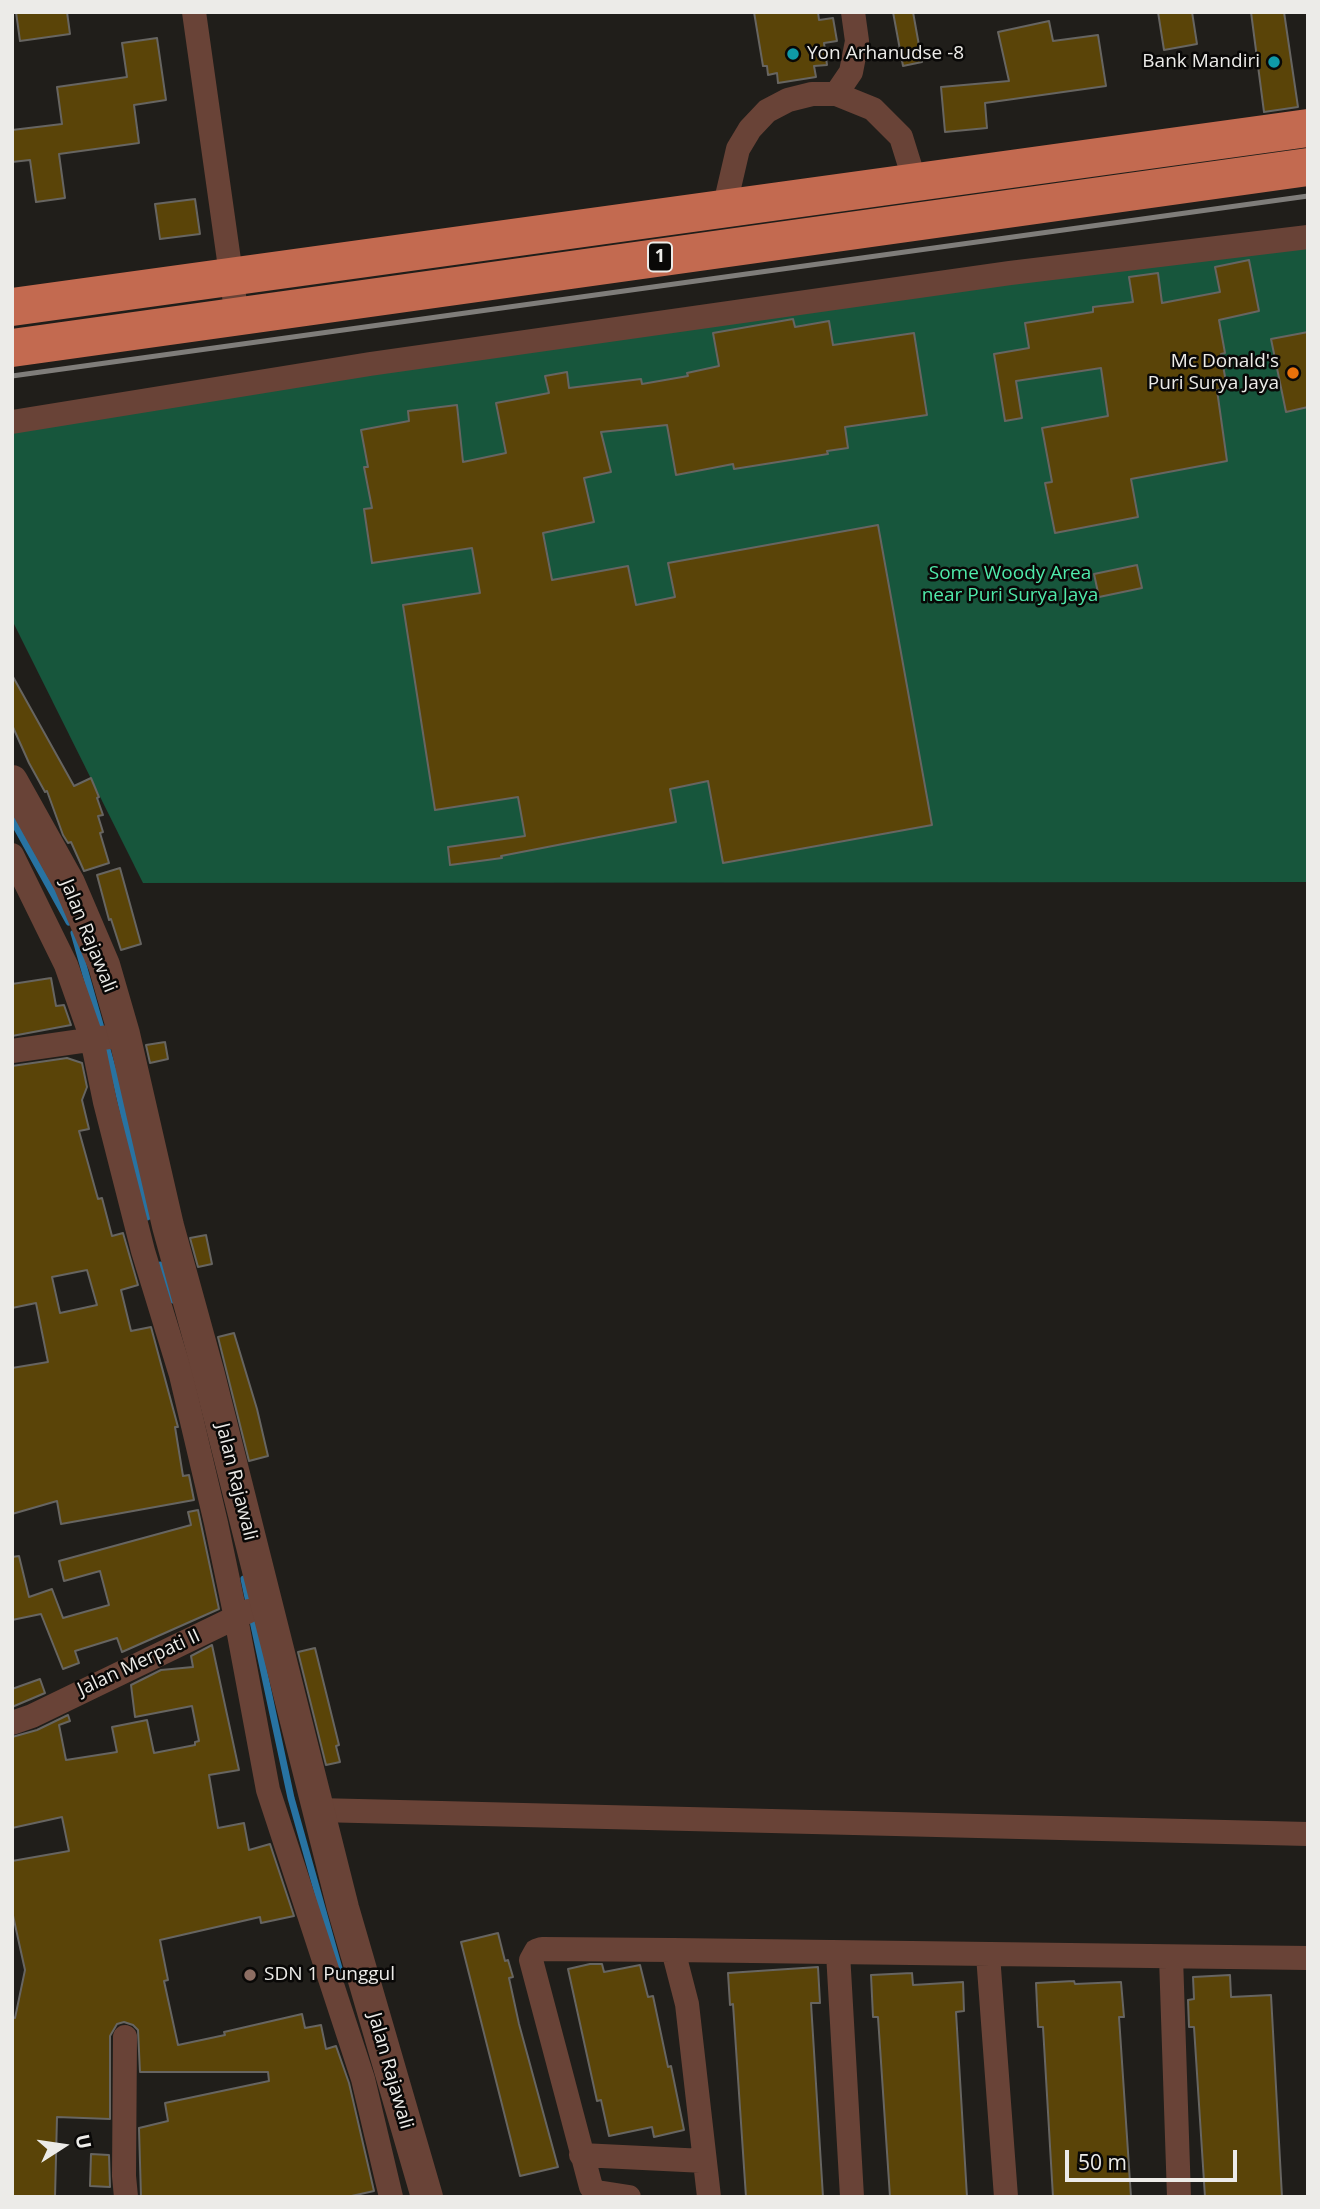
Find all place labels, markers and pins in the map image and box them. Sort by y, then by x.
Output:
place label: Yon Arhanudse -8 [807,43,964,65]
marker: Yon Arhanudse -8 [785,46,801,62]
place label: Bank Mandiri [1142,51,1260,73]
marker: Bank Mandiri [1266,54,1282,70]
place label: Mc Donald's Puri Surya Jaya [1148,351,1279,395]
marker: Mc Donald's Puri Surya Jaya [1285,365,1301,381]
place label: SDN 1 Punggul [264,1964,395,1986]
marker: SDN 1 Punggul [242,1967,258,1983]

